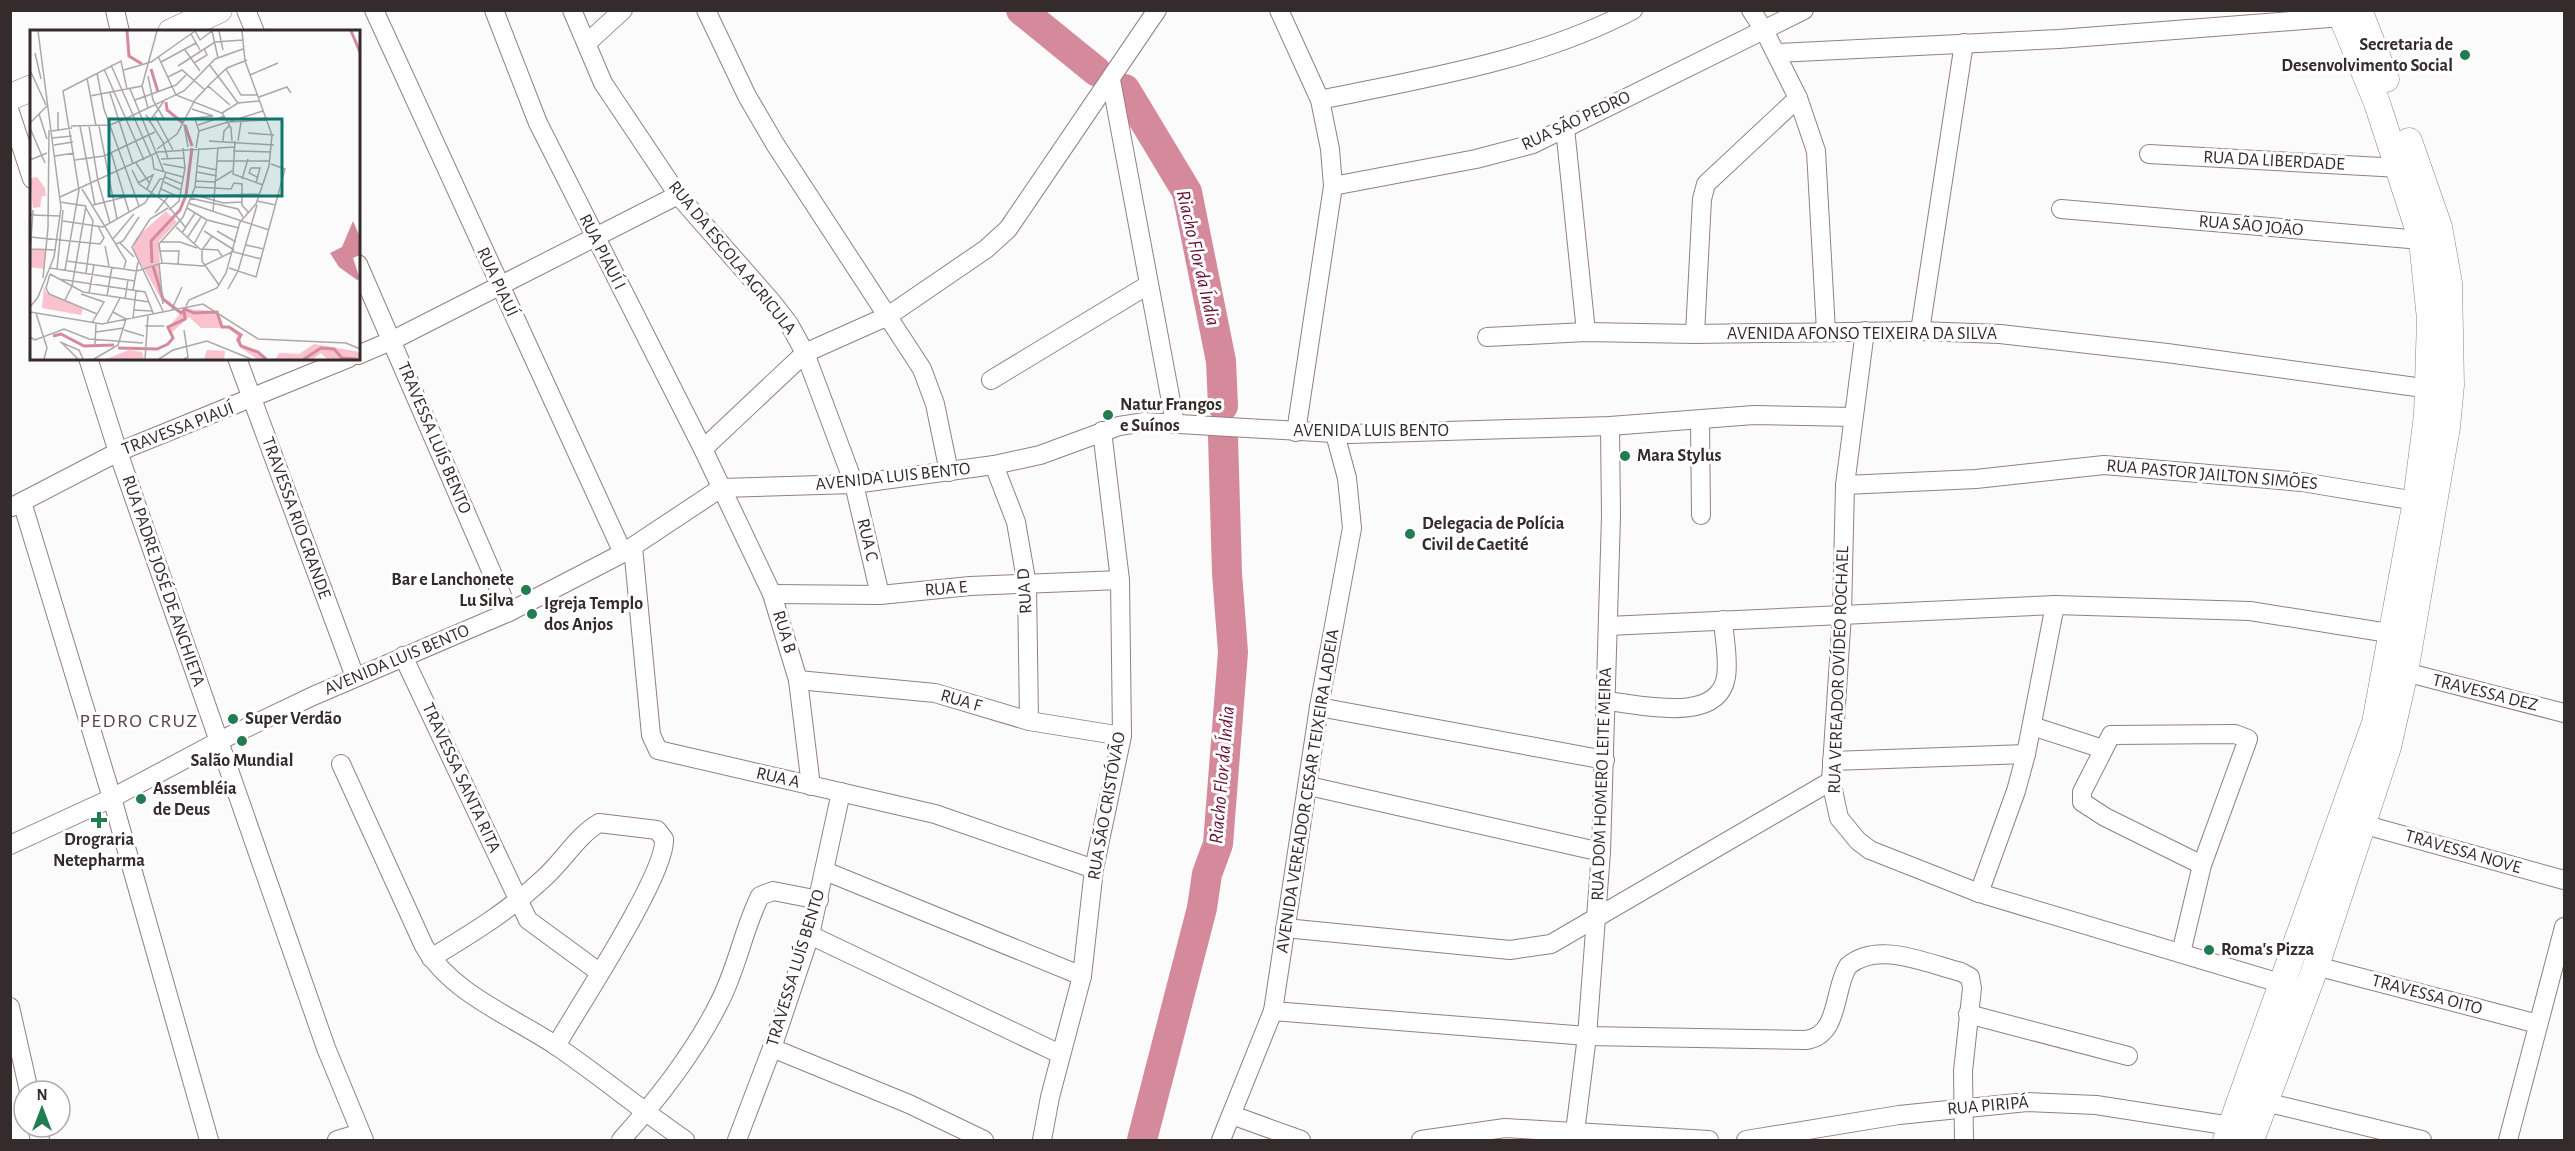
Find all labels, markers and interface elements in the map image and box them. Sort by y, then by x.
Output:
inset map [30,30,360,360]
place label: Secretaria de Desenvolvimento Social [2281,36,2453,75]
marker: Secretaria de Desenvolvimento Social [2458,48,2472,62]
street label: RUA SÃO PEDRO [1517,85,1633,154]
street label: RUA DA LIBERDADE [2203,148,2345,174]
street label: RUA DA ESCOLA AGRICULA [665,178,800,339]
water label: Riacho Flor da Índia [1173,188,1224,328]
street label: RUA SÃO JOÃO [2198,209,2304,240]
street label: RUA PIAUÍ I [575,210,631,293]
street label: RUA PIAUÍ [473,243,524,320]
street label: AVENIDA AFONSO TEIXEIRA DA SILVA [1727,325,1998,343]
street label: TRAVESSA LUÍS BENTO [394,358,477,517]
place label: Natur Frangos e Suínos [1120,396,1222,435]
street label: TRAVESSA PIAUÍ [118,397,237,459]
marker: Natur Frangos e Suínos [1101,408,1115,422]
street label: AVENIDA LUIS BENTO [1293,422,1449,440]
street label: TRAVESSA RIO GRANDE [258,435,334,602]
place label: Mara Stylus [1637,447,1721,465]
marker: Mara Stylus [1618,449,1632,463]
street label: RUA PASTOR JAILTON SIMÕES [2106,454,2319,493]
street label: AVENIDA LUIS BENTO [815,460,971,494]
street label: RUA PADRE JOSÉ DE ANCHIETA [118,472,211,689]
place label: Delegacia de Polícia Civil de Caetité [1422,515,1565,554]
street label: RUA C [853,517,881,563]
marker: Delegacia de Polícia Civil de Caetité [1403,527,1417,541]
street label: RUA VEREADOR OVÍDEO ROCHAEL [1823,545,1852,794]
street label: RUA D [1014,568,1036,614]
place label: Bar e Lanchonete Lu Silva [391,571,514,610]
street label: RUA E [924,578,968,600]
marker: Bar e Lanchonete Lu Silva [519,583,533,597]
place label: Igreja Templo dos Anjos [544,595,643,634]
marker: Igreja Templo dos Anjos [525,607,539,621]
street label: RUA B [769,609,799,655]
street label: AVENIDA LUIS BENTO [322,621,472,699]
street label: AVENIDA VEREADOR CESAR TEIXEIRA LADEIA [1273,627,1343,954]
street label: RUA DOM HOMERO LEITE MEIRA [1589,666,1615,901]
street label: TRAVESSA DEZ [2431,671,2539,715]
street label: RUA F [938,687,984,715]
street label: TRAVESSA SANTA RITA [418,700,504,856]
water label: Riacho Flor da Índia [1205,705,1238,845]
place label: Super Verdão [245,710,342,728]
district label: PEDRO CRUZ [79,711,199,731]
marker: Super Verdão [226,712,240,726]
street label: RUA SÃO CRISTÓVÃO [1082,730,1129,881]
marker: Salão Mundial [235,734,249,748]
place label: Salão Mundial [191,752,293,770]
street label: RUA A [754,764,802,792]
place label: Assembléia de Deus [153,780,237,819]
marker: Assembléia de Deus [134,792,148,806]
marker: Drograria Netepharma [92,813,106,827]
street label: TRAVESSA NOVE [2403,827,2523,877]
place label: Drograria Netepharma [53,831,145,870]
street label: TRAVESSA LUÍS BENTO [761,887,828,1049]
place label: Roma's Pizza [2221,941,2315,959]
marker: Roma's Pizza [2202,943,2216,957]
street label: TRAVESSA OITO [2370,972,2484,1018]
north arrow [12,1079,72,1139]
text: N [36,1087,48,1103]
street label: RUA PIRIPÁ [1946,1090,2030,1119]

